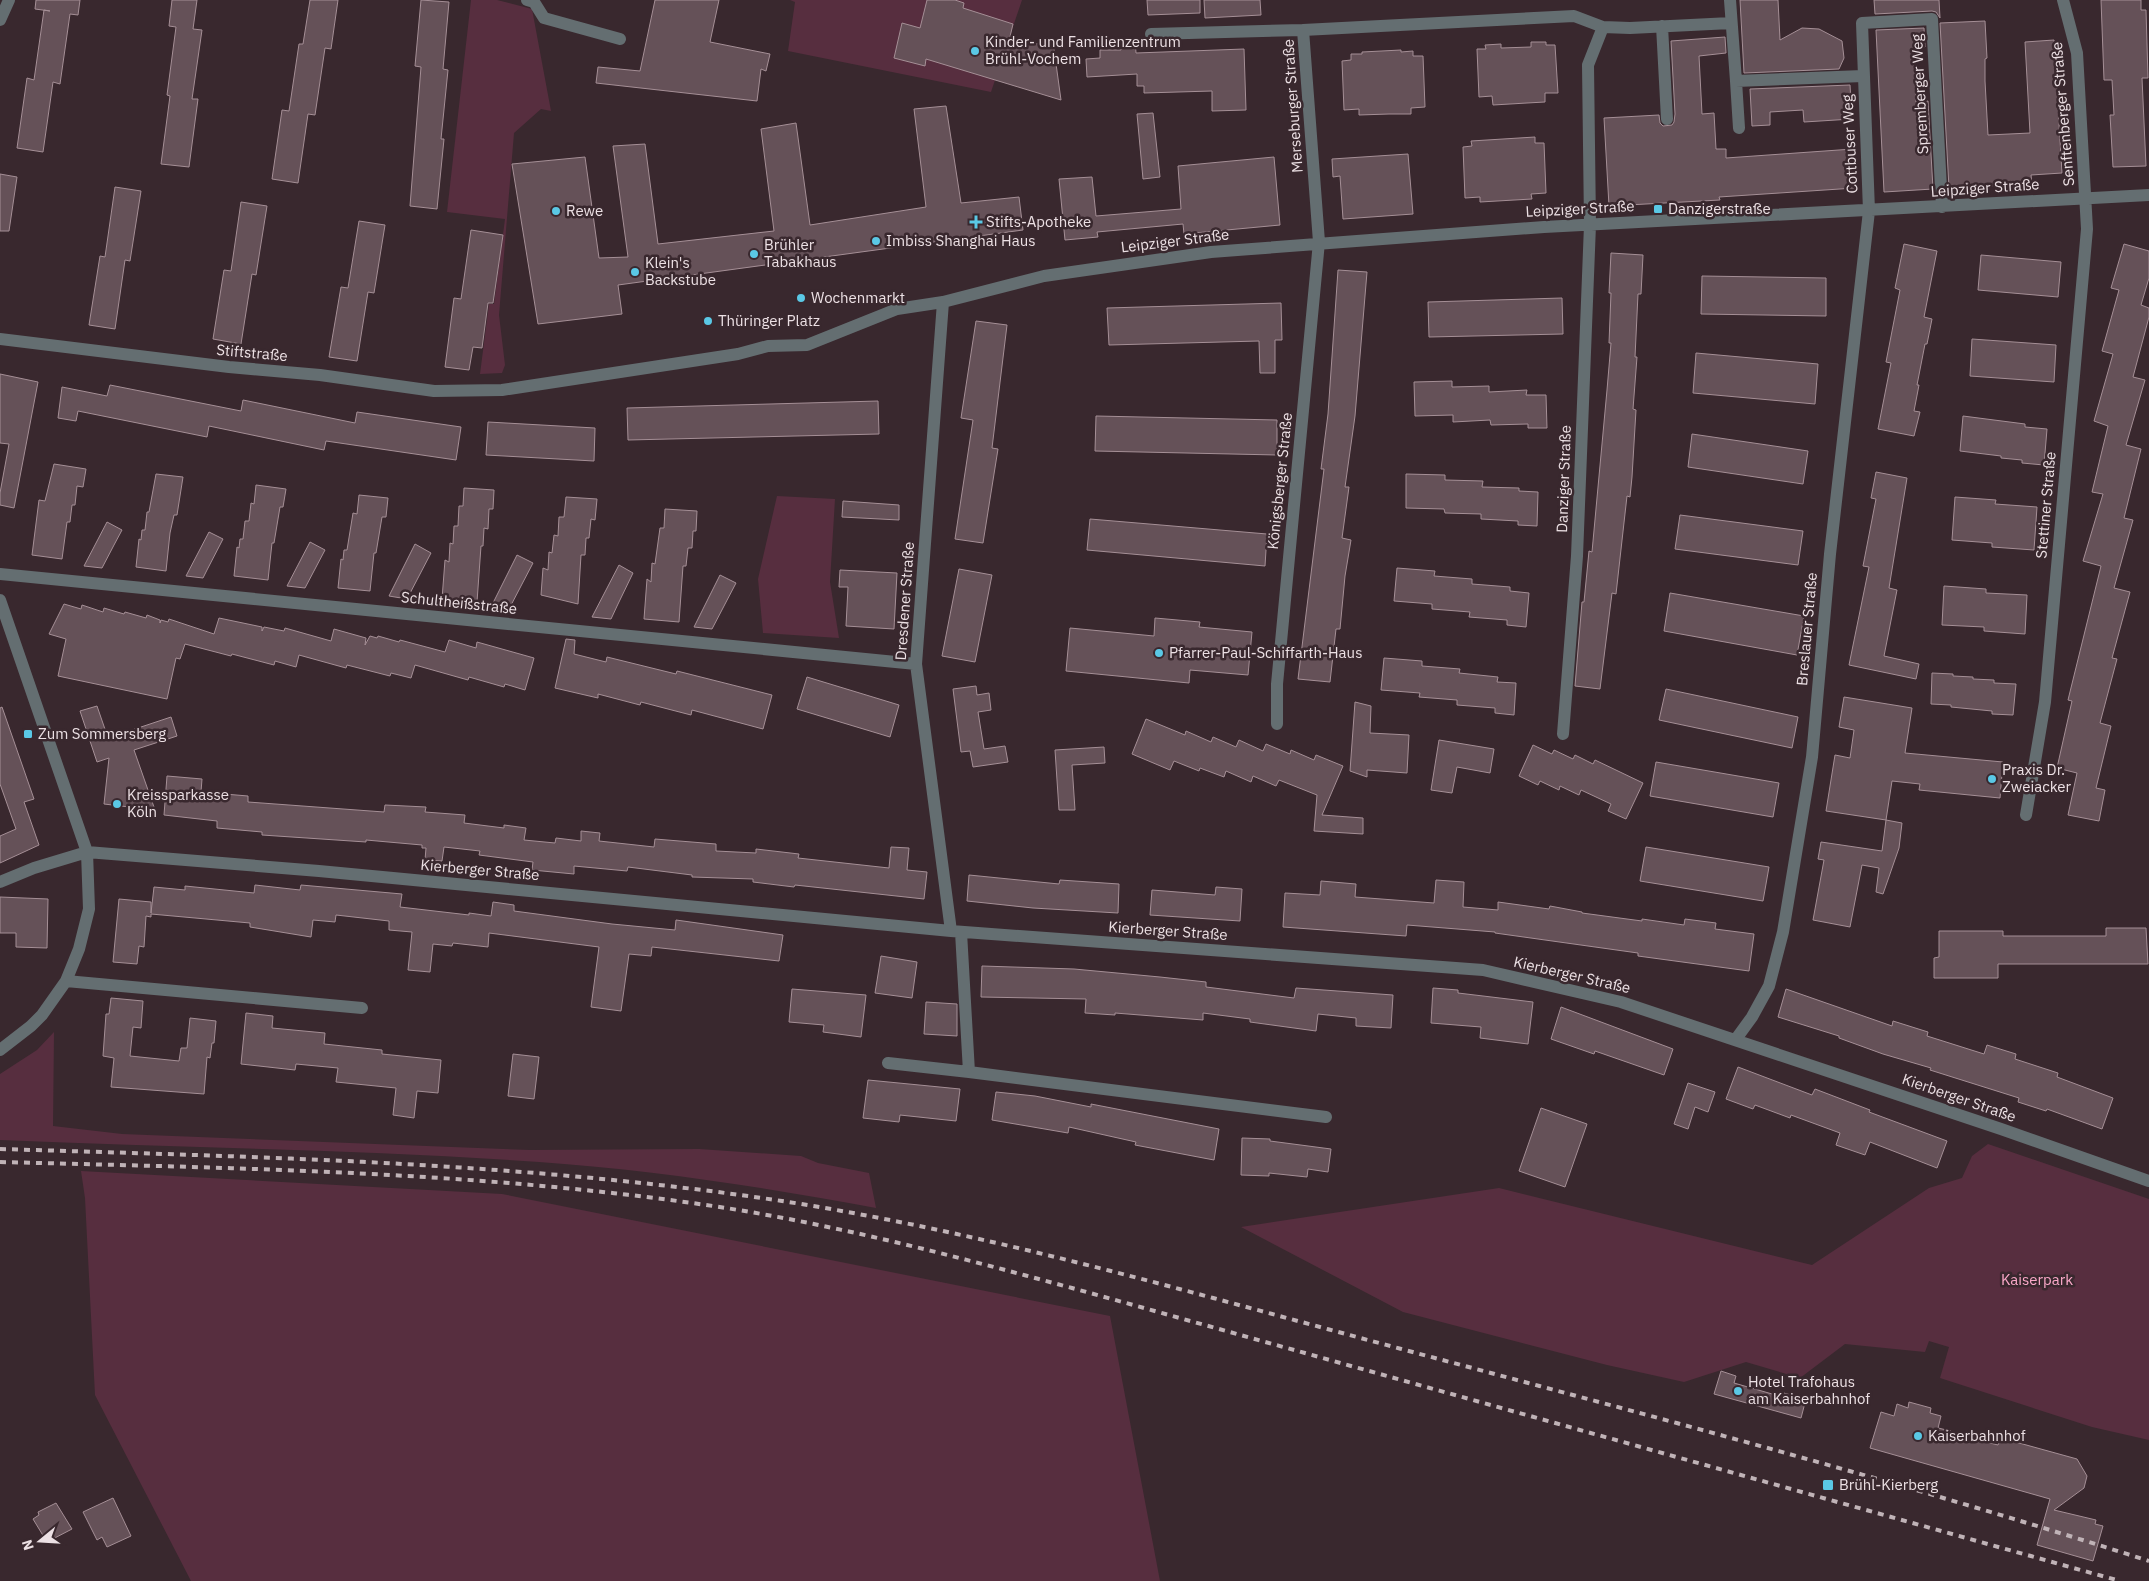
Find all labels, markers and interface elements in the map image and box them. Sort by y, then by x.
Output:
place label: Kinder- und Familienzentrum Brühl-Vochem [985,32,1181,68]
street label: Spremberger Weg [1907,33,1932,155]
street label: Merseburger Straße [1278,38,1307,174]
street label: Senftenberger Straße [2047,41,2078,187]
marker: Kinder- und Familienzentrum Brühl-Vochem [969,45,981,57]
street label: Cottbuser Weg [1837,94,1862,194]
street label: Leipziger Straße [1930,174,2040,201]
street label: Leipziger Straße [1525,196,1635,221]
place label: Danzigerstraße [1668,199,1771,218]
place label: Rewe [566,201,603,220]
marker: Danzigerstraße [1652,203,1664,215]
marker: Rewe [550,205,562,217]
place label: Stifts-Apotheke [986,212,1091,231]
marker: Stifts-Apotheke [970,216,982,228]
street label: Leipziger Straße [1120,224,1230,257]
place label: Imbiss Shanghai Haus [886,231,1036,250]
place label: Brühler Tabakhaus [764,235,837,271]
marker: Imbiss Shanghai Haus [870,235,882,247]
marker: Brühler Tabakhaus [748,248,760,260]
place label: Klein's Backstube [645,253,716,289]
marker: Klein's Backstube [629,266,641,278]
place label: Wochenmarkt [811,288,905,307]
marker: Wochenmarkt [795,292,807,304]
place label: Thüringer Platz [718,311,820,330]
marker: Thüringer Platz [702,315,714,327]
street label: Stiftstraße [216,340,289,365]
street label: Königsberger Straße [1263,412,1296,550]
street label: Danziger Straße [1552,425,1575,533]
street label: Stettiner Straße [2031,451,2060,559]
street label: Dresdener Straße [891,541,918,661]
street label: Breslauer Straße [1792,571,1821,687]
street label: Schultheißstraße [400,587,518,618]
place label: Pfarrer-Paul-Schiffarth-Haus [1169,643,1362,662]
marker: Pfarrer-Paul-Schiffarth-Haus [1153,647,1165,659]
place label: Zum Sommersberg [38,724,166,743]
marker: Zum Sommersberg [22,728,34,740]
place label: Praxis Dr. Zweiacker [2002,760,2072,796]
marker: Praxis Dr. Zweiacker [1986,773,1998,785]
place label: Kreissparkasse Köln [127,785,229,821]
marker: Kreissparkasse Köln [111,798,123,810]
street label: Kierberger Straße [420,855,540,884]
street label: Kierberger Straße [1108,917,1228,944]
street label: Kierberger Straße [1512,952,1632,997]
street label: Kierberger Straße [1900,1069,2019,1126]
park label: Kaiserpark [2001,1270,2073,1289]
place label: Hotel Trafohaus am Kaiserbahnhof [1748,1372,1870,1408]
marker: Hotel Trafohaus am Kaiserbahnhof [1732,1385,1744,1397]
place label: Kaiserbahnhof [1928,1426,2026,1445]
marker: Kaiserbahnhof [1912,1430,1924,1442]
place label: Brühl-Kierberg [1839,1475,1938,1494]
marker: Brühl-Kierberg [1821,1478,1835,1492]
north arrow [15,1516,65,1566]
text: N [18,1537,38,1553]

